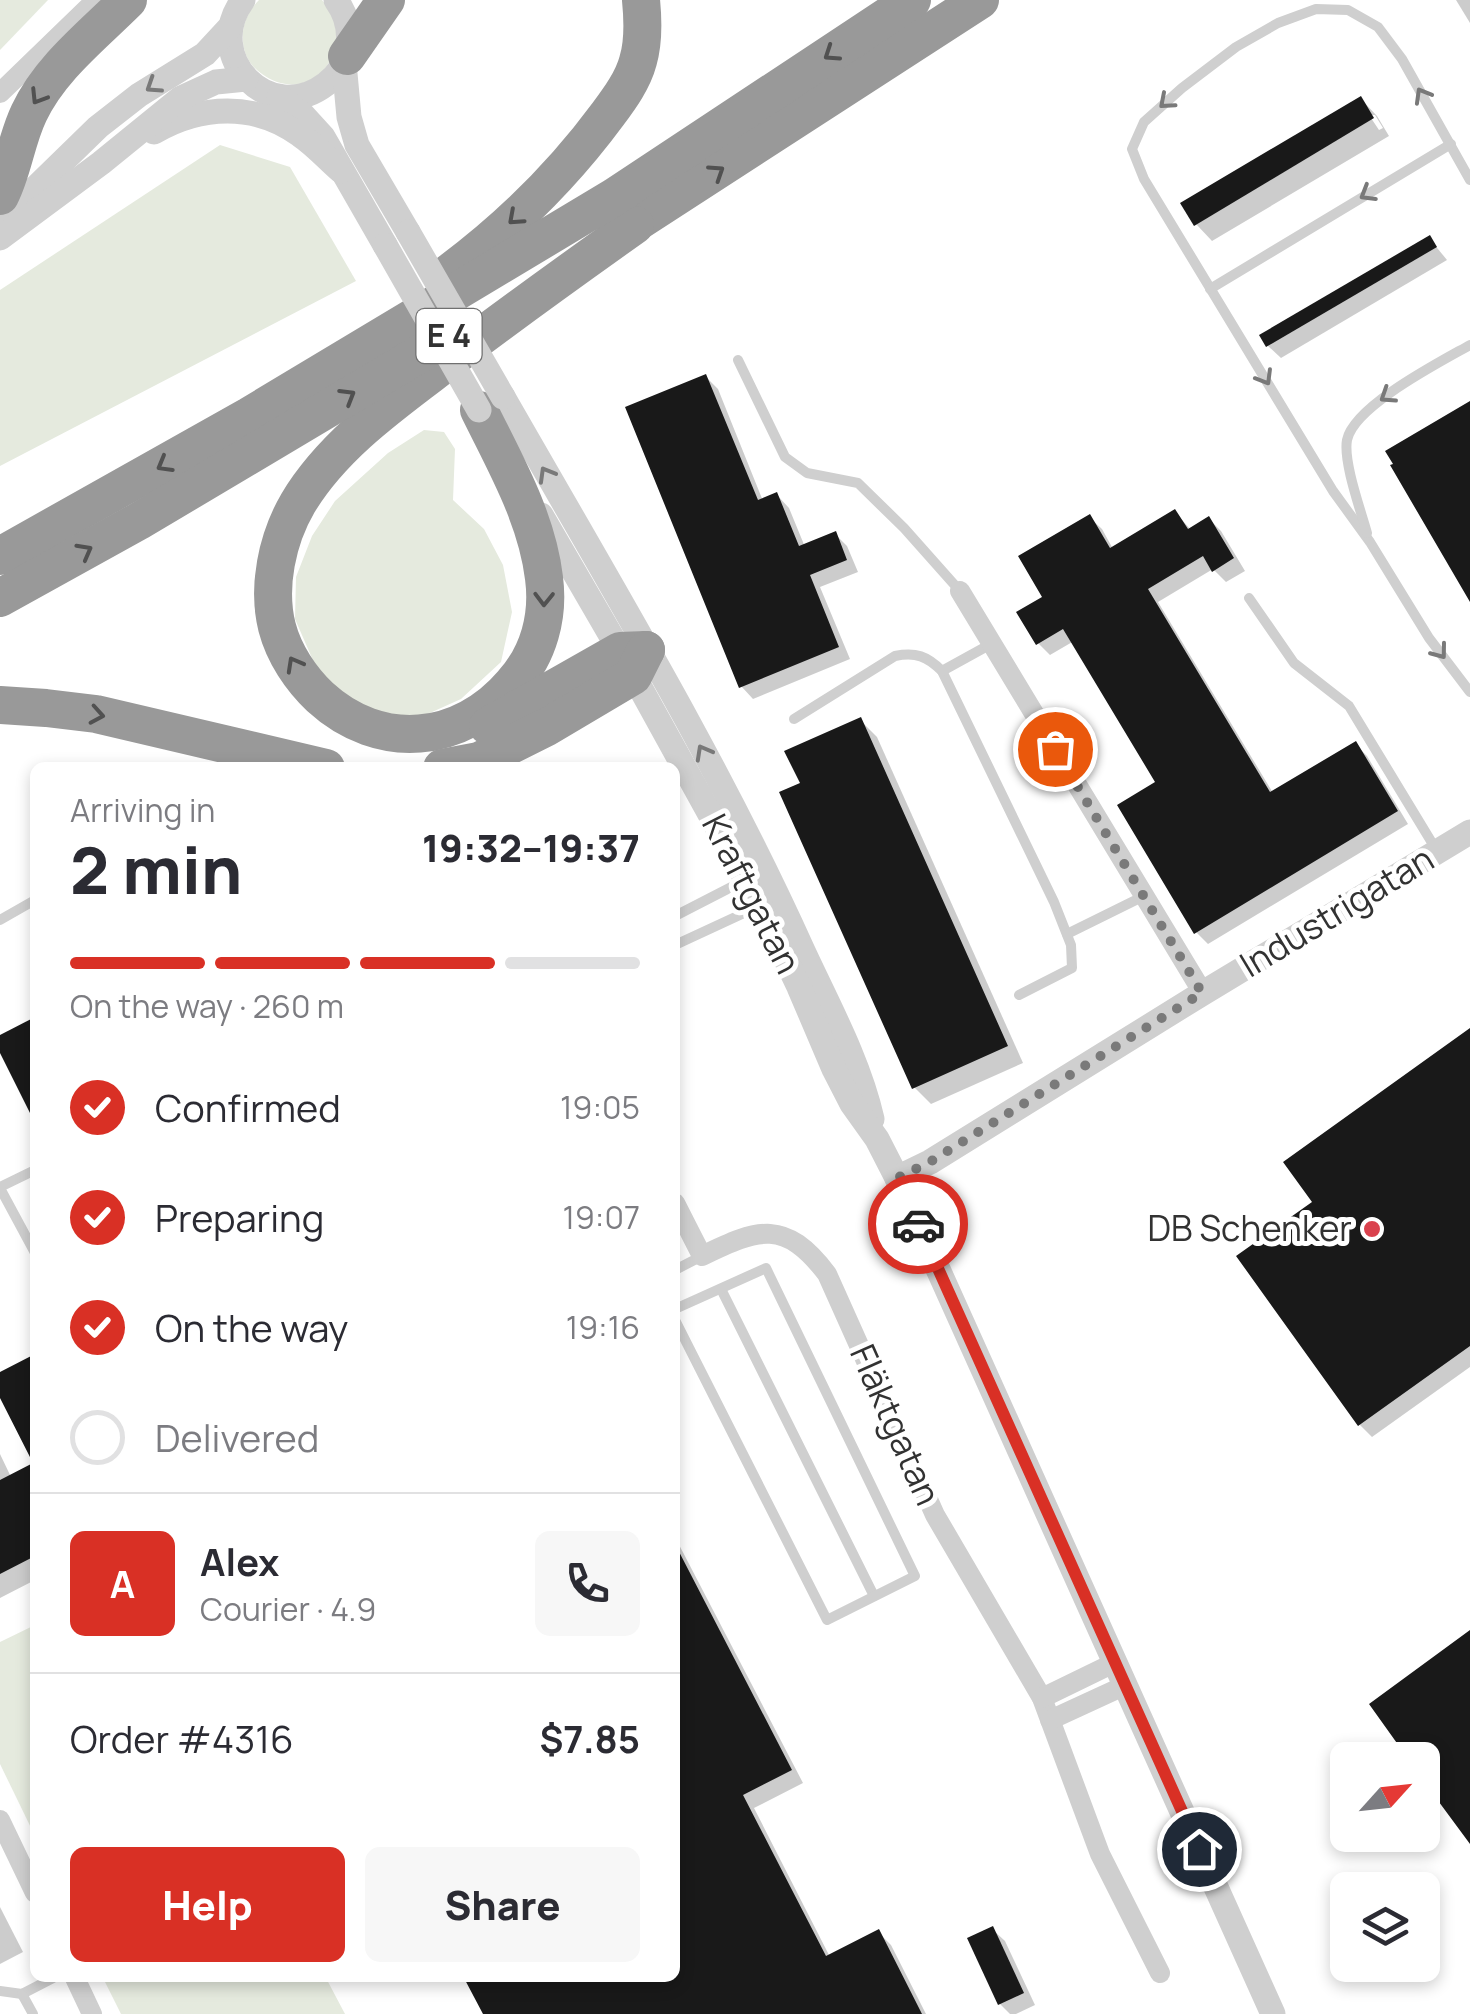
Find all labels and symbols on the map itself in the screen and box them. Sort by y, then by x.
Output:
one-way arrow [824,41,842,60]
one-way arrow [146,73,164,92]
one-way arrow [32,86,51,104]
one-way arrow [1415,88,1435,106]
one-way arrow [1159,90,1178,108]
one-way arrow [706,166,724,185]
one-way arrow [1360,182,1378,201]
one-way arrow [508,206,527,224]
road number: E 4 [416,309,482,363]
one-way arrow [1253,368,1272,386]
one-way arrow [1380,384,1398,403]
one-way arrow [337,389,355,408]
one-way arrow [157,452,175,472]
one-way arrow [539,466,559,484]
one-way arrow [75,543,93,563]
one-way arrow [534,591,555,607]
one-way arrow [1428,641,1445,659]
one-way arrow [287,657,307,675]
one-way arrow [89,704,105,725]
pin [1013,707,1098,792]
one-way arrow [695,745,715,763]
street label: Kraftgatan [691,806,813,982]
street label: Industrigatan [1231,834,1442,988]
courier [868,1174,968,1274]
place label: DB Schenker [1147,1204,1352,1252]
marker: DB Schenker [1361,1218,1383,1240]
street label: Fläktgatan [839,1337,953,1512]
north arrow [1330,1742,1440,1852]
pin [1157,1807,1242,1892]

